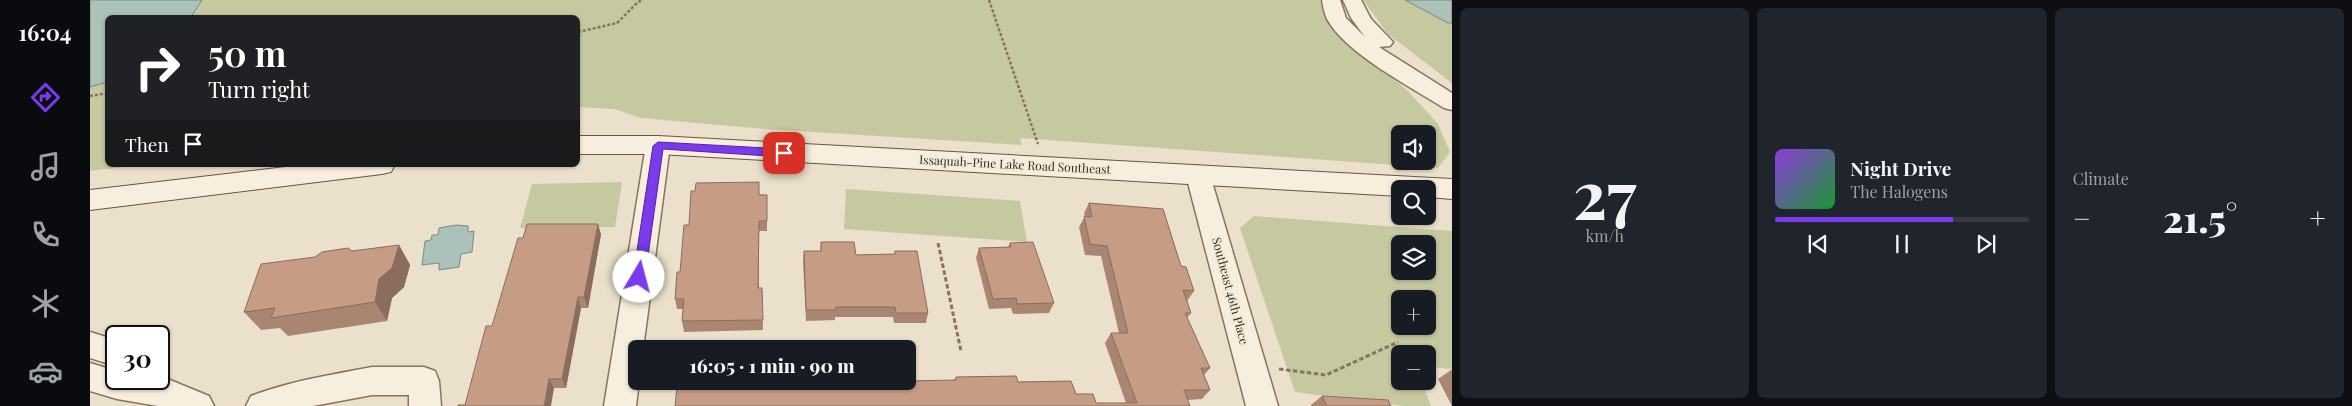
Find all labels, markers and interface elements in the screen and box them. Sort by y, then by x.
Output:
text: 16:04 [19,17,71,47]
text: 50 m [208,29,286,76]
icon: right [125,35,190,100]
text: Turn right [208,74,310,104]
icon: directions [28,80,63,115]
map controls [1391,125,1436,390]
button: sound [1391,125,1436,170]
icon: arrive [179,130,207,158]
text: Then [125,131,169,157]
pin [763,132,805,174]
icon: arrive [770,139,798,167]
icon: music [28,149,63,184]
text: 27 [1573,149,1636,235]
street label: Issaquah-Pine Lake Road Southeast [919,151,1112,177]
text: Night Drive [1850,155,1951,181]
text: Climate [2073,168,2129,189]
button: search [1391,180,1436,225]
text: The Halogens [1850,181,1948,202]
text: 21.5° [2163,192,2237,243]
text: − [2073,199,2091,236]
text: + [2310,199,2326,236]
icon: phone [28,217,63,252]
text: km/h [1585,225,1624,246]
icon: previous [1804,230,1832,258]
icon: pause [1888,230,1916,258]
icon: next [1972,230,2000,258]
street label: Southeast 46th Place [1209,235,1253,346]
button: layers [1391,235,1436,280]
position arrow [612,250,664,302]
icon: climate [28,286,63,321]
button: + [1391,290,1436,335]
speed limit sign: 30 [105,325,170,390]
button: − [1391,345,1436,390]
text: 16:05 · 1 min · 90 m [689,352,855,378]
icon: car [28,354,63,389]

